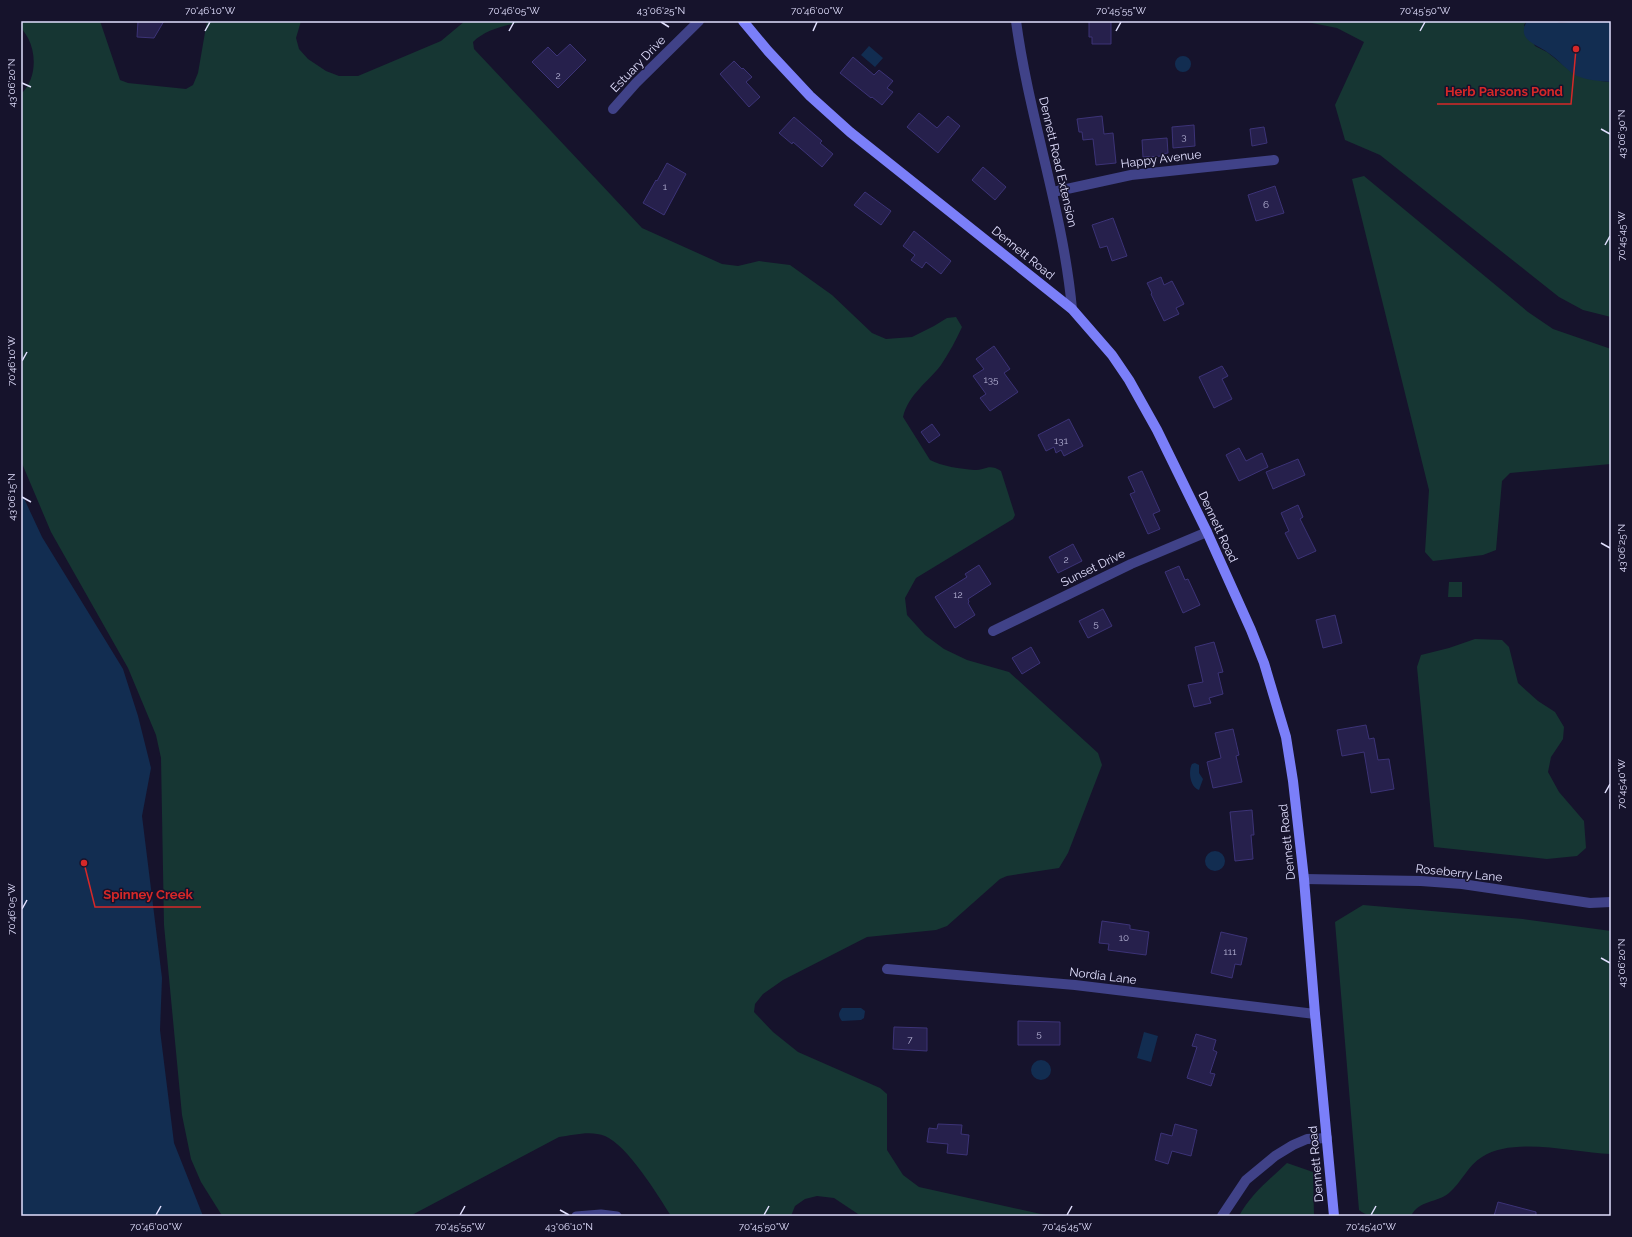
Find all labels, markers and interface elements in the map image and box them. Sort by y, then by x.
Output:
text: 70°46'10"W [185,5,236,16]
text: 70°46'05"W [488,5,540,16]
text: 43°06'25"N [637,5,685,16]
text: 70°46'00"W [791,5,844,16]
text: 70°45'55"W [1096,5,1147,16]
text: 70°45'50"W [1400,5,1451,16]
street label: Estuary Drive [608,33,668,95]
text: 43°06'20"N [6,58,17,108]
house number: 2 [555,70,561,81]
callout: Herb Parsons Pond [1437,79,1571,104]
text: Herb Parsons Pond [1445,84,1563,99]
street label: Dennett Road Extension [1036,95,1080,229]
text: 43°06'30"N [1616,109,1627,159]
house number: 3 [1181,131,1187,142]
street label: Happy Avenue [1120,147,1202,171]
house number: 1 [663,181,668,192]
house number: 6 [1263,199,1269,210]
text: 70°45'45"W [1616,211,1627,261]
street label: Dennett Road [989,223,1057,283]
text: 70°46'10"W [6,335,17,386]
house number: 135 [983,374,999,385]
house number: 131 [1054,435,1069,446]
text: 43°06'15"N [6,473,17,521]
street label: Dennett Road [1195,489,1241,565]
text: 43°06'25"N [1616,524,1627,572]
street label: Sunset Drive [1059,546,1127,590]
house number: 2 [1063,554,1069,565]
house number: 12 [953,589,963,600]
house number: 5 [1093,618,1099,629]
text: 70°45'40"W [1616,758,1627,809]
street label: Dennett Road [1276,803,1298,881]
street label: Roseberry Lane [1415,861,1503,885]
callout: Spinney Creek [95,882,201,907]
text: 70°46'05"W [6,883,17,935]
text: Spinney Creek [103,887,193,902]
house number: 10 [1119,932,1129,943]
text: 43°06'20"N [1616,938,1627,988]
house number: 111 [1224,946,1237,957]
street label: Nordia Lane [1069,965,1137,987]
house number: 5 [1036,1028,1042,1039]
house number: 7 [907,1034,913,1045]
street label: Dennett Road [1306,1125,1326,1203]
text: 70°46'00"W [130,1221,183,1232]
text: 70°45'55"W [435,1221,486,1232]
text: 43°06'10"N [545,1221,593,1232]
text: 70°45'50"W [739,1221,790,1232]
text: 70°45'45"W [1042,1221,1092,1232]
text: 70°45'40"W [1346,1221,1397,1232]

